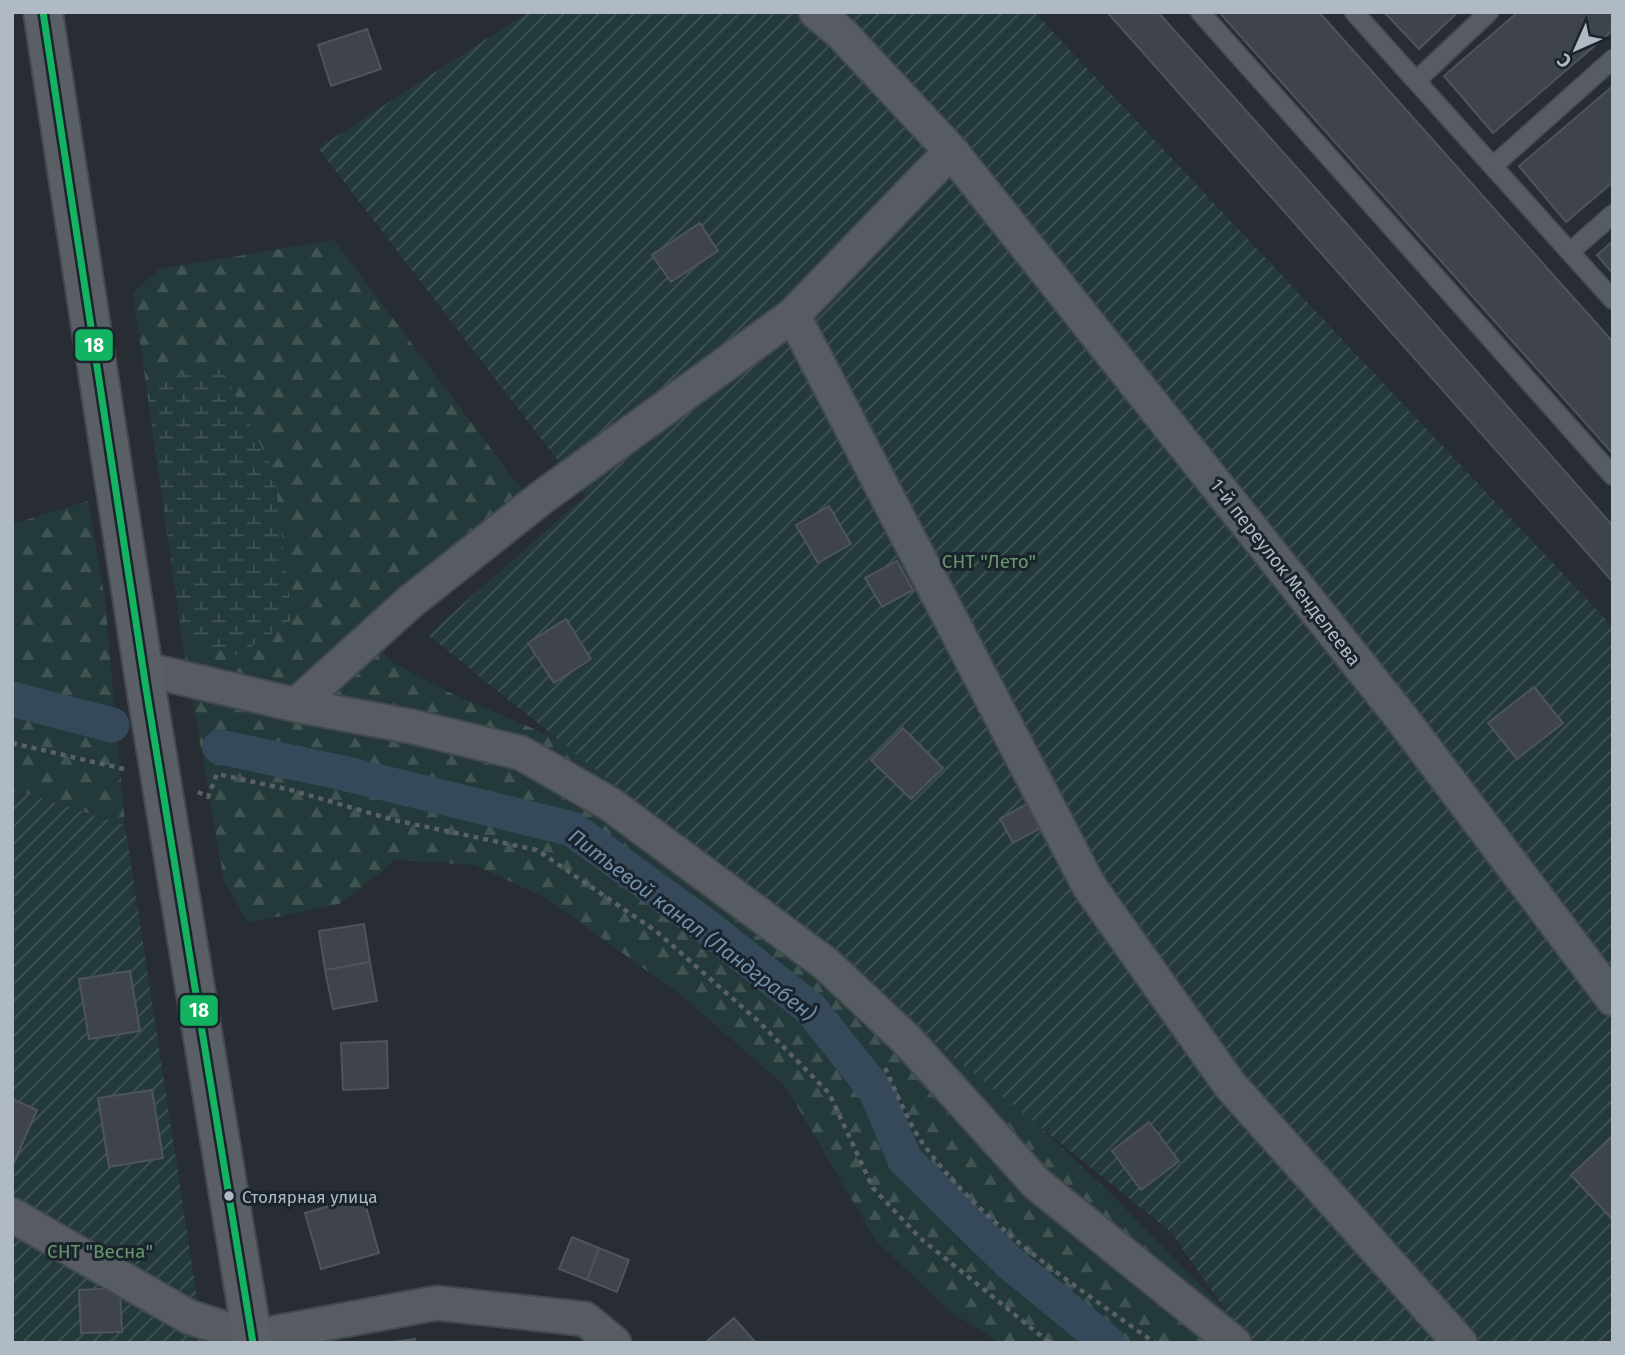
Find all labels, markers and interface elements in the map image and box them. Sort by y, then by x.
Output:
north arrow [1541,14,1611,84]
text: С [1552,49,1576,73]
line badge: 18 [74,328,114,362]
text: 18 [84,334,104,357]
street label: 1-й переулок Менделеева [1205,474,1366,670]
park label: СНТ "Лето" [942,550,1036,573]
water label: Питьевой канал (Ландграбен) [563,823,821,1027]
line badge: 18 [179,994,219,1027]
text: 18 [189,999,209,1022]
place label: Столярная улица [242,1187,378,1208]
marker: Столярная улица [222,1189,236,1203]
park label: СНТ "Весна" [47,1240,153,1263]

